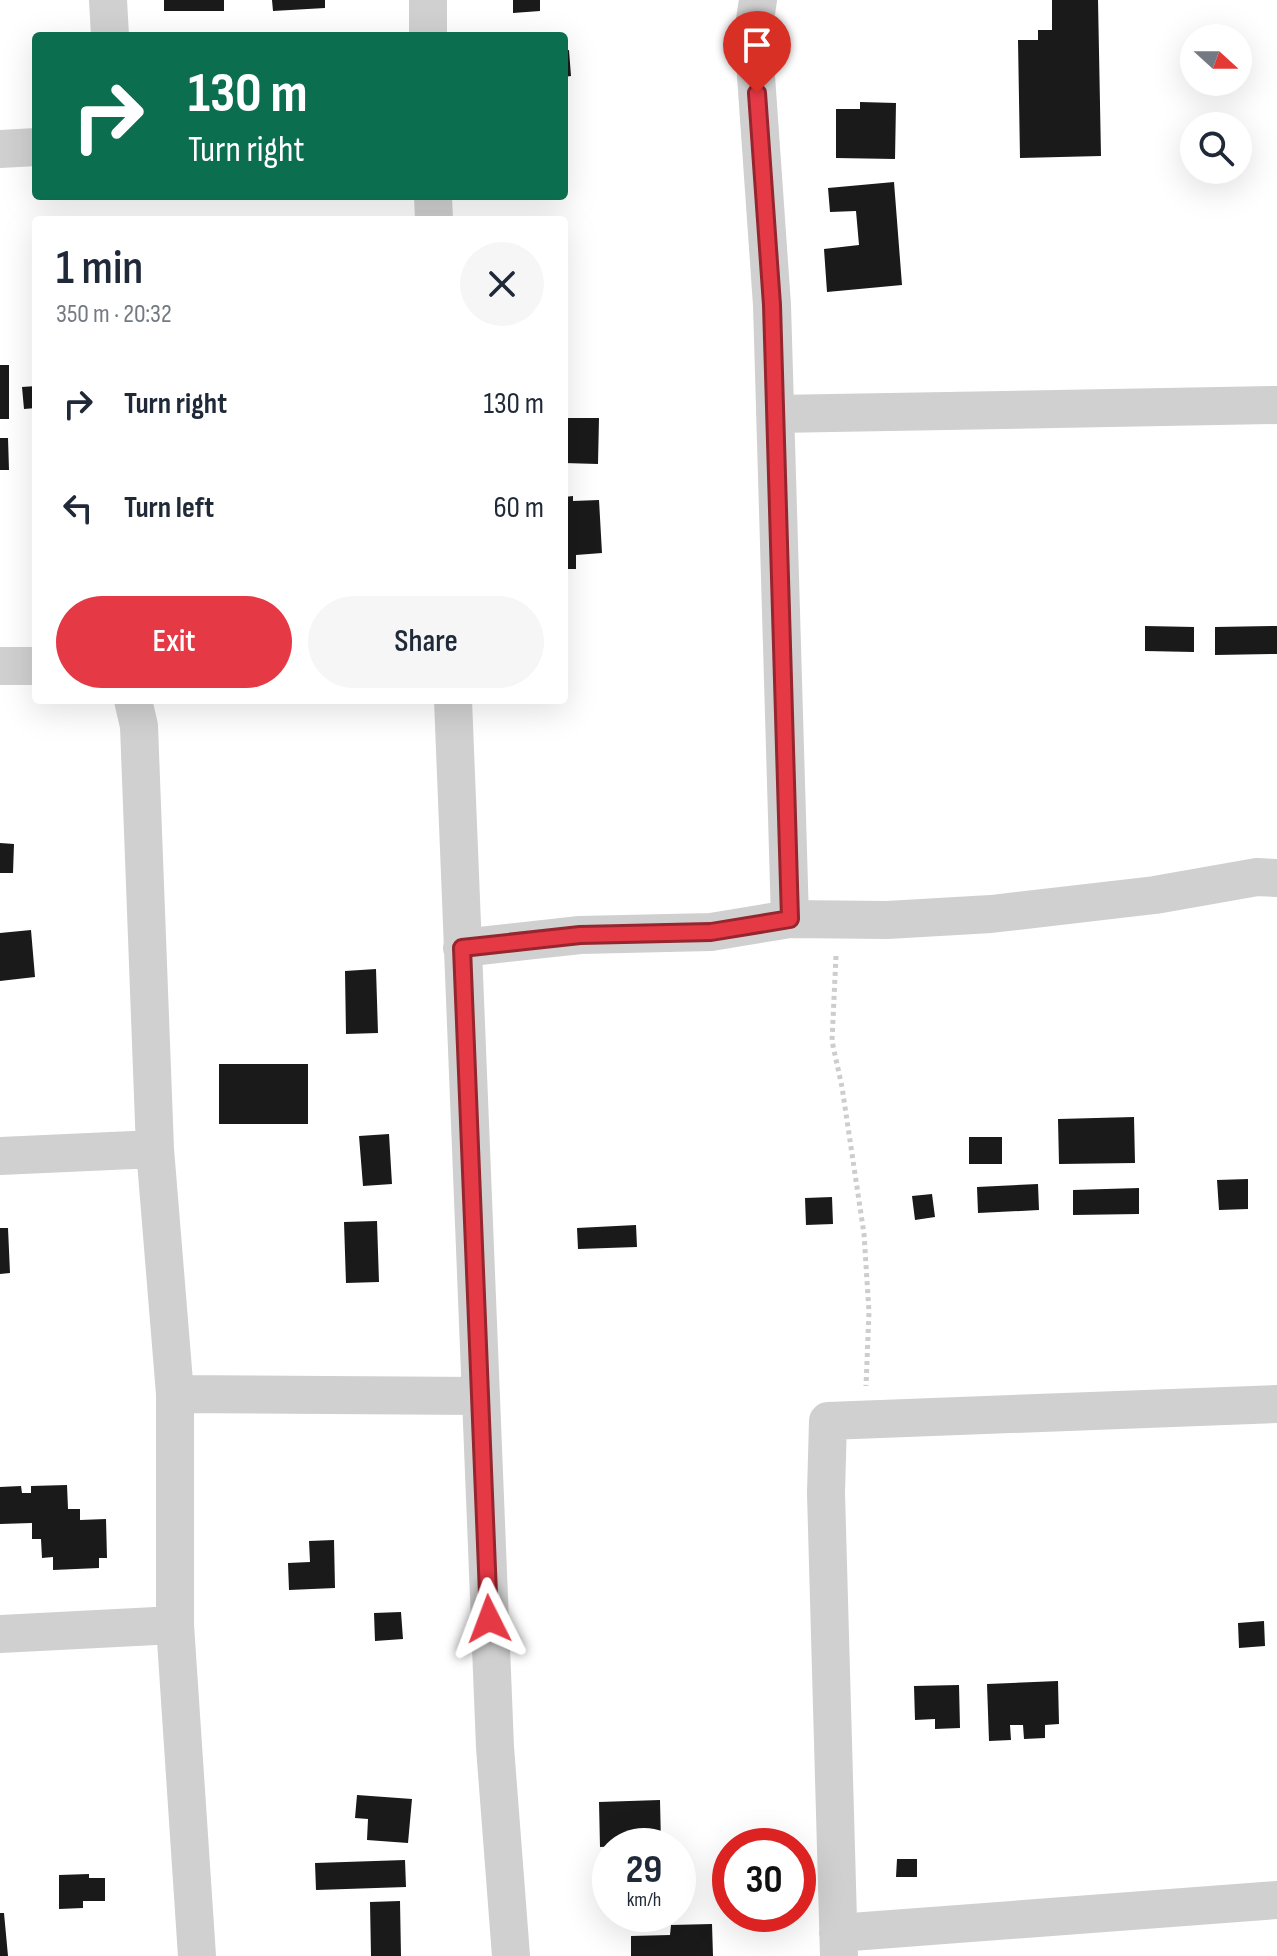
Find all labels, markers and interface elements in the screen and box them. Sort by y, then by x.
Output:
pin [723,11,791,93]
icon: arrive [735,23,779,67]
north arrow [1180,24,1252,96]
map controls [1180,24,1252,184]
text: 130 m [188,61,308,128]
icon: right [56,64,160,168]
button: search [1180,112,1252,184]
text: Turn right [188,129,305,172]
text: 1 min [56,240,143,297]
button: close [460,242,544,326]
text: 350 m · 20:32 [56,299,172,330]
icon: right [56,382,100,426]
text: Turn right [124,386,227,422]
text: 130 m [484,386,544,422]
icon: left [56,486,100,530]
text: Turn left [124,490,214,526]
text: 60 m [493,490,544,526]
button: Exit [56,596,292,688]
button: Share [308,596,544,688]
position arrow [447,1577,531,1661]
speed limit sign: 30 [712,1828,816,1932]
text: 29 [626,1846,662,1894]
text: km/h [627,1888,661,1912]

